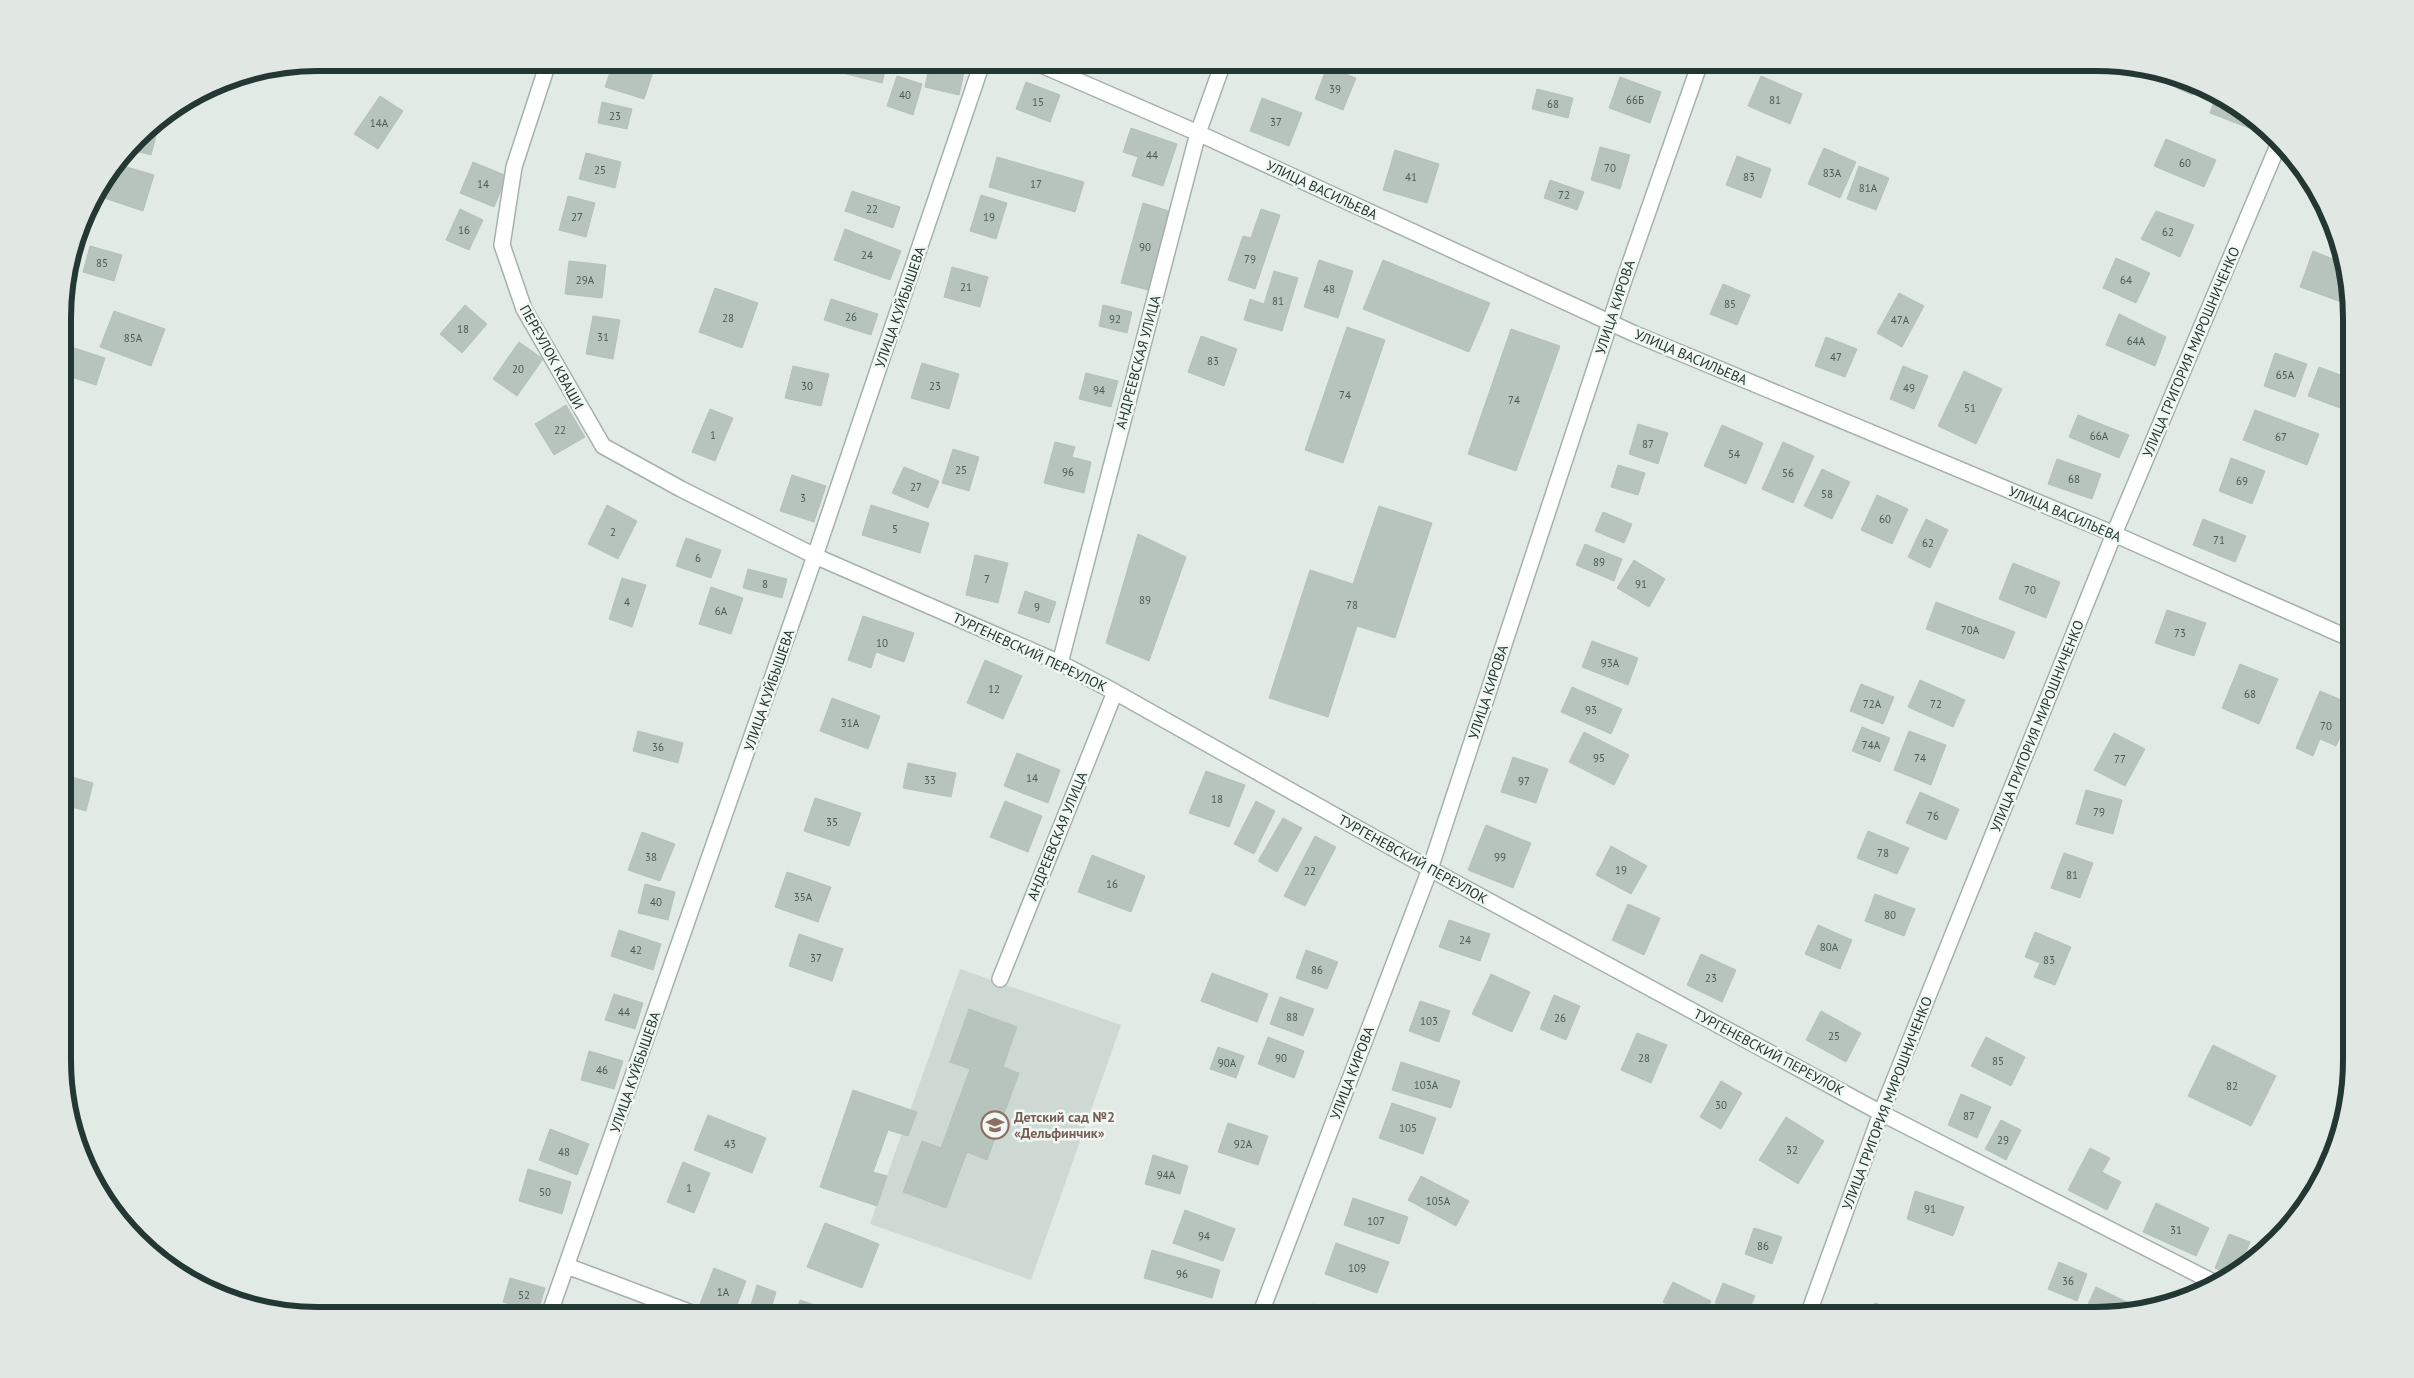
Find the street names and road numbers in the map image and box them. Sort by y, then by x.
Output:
street label: УЛИЦА ВАСИЛЬЕВА [1264,156,1381,224]
street label: УЛИЦА КУЙБЫШЕВА [871,243,929,370]
street label: УЛИЦА ГРИГОРИЯ МИРОШНИЧЕНКО [2138,244,2244,460]
street label: УЛИЦА КИРОВА [1591,257,1639,356]
street label: АНДРЕЕВСКАЯ УЛИЦА [1112,293,1165,431]
street label: ПЕРЕУЛОК КВАШИ [516,302,588,412]
street label: УЛИЦА ВАСИЛЬЕВА [1632,325,1751,389]
street label: УЛИЦА ВАСИЛЬЕВА [2006,482,2125,546]
street label: ТУРГЕНЕВСКИЙ ПЕРЕУЛОК [950,608,1110,696]
street label: УЛИЦА ГРИГОРИЯ МИРОШНИЧЕНКО [1986,617,2088,835]
street label: УЛИЦА КУЙБЫШЕВА [740,626,798,753]
street label: УЛИЦА КИРОВА [1464,642,1512,741]
street label: АНДРЕЕВСКАЯ УЛИЦА [1023,768,1091,903]
street label: ТУРГЕНЕВСКИЙ ПЕРЕУЛОК [1335,810,1491,908]
street label: УЛИЦА ГРИГОРИЯ МИРОШНИЧЕНКО [1838,994,1936,1212]
street label: ТУРГЕНЕВСКИЙ ПЕРЕУЛОК [1691,1005,1848,1100]
street label: УЛИЦА КУЙБЫШЕВА [606,1008,664,1135]
street label: УЛИЦА КИРОВА [1326,1023,1378,1122]

